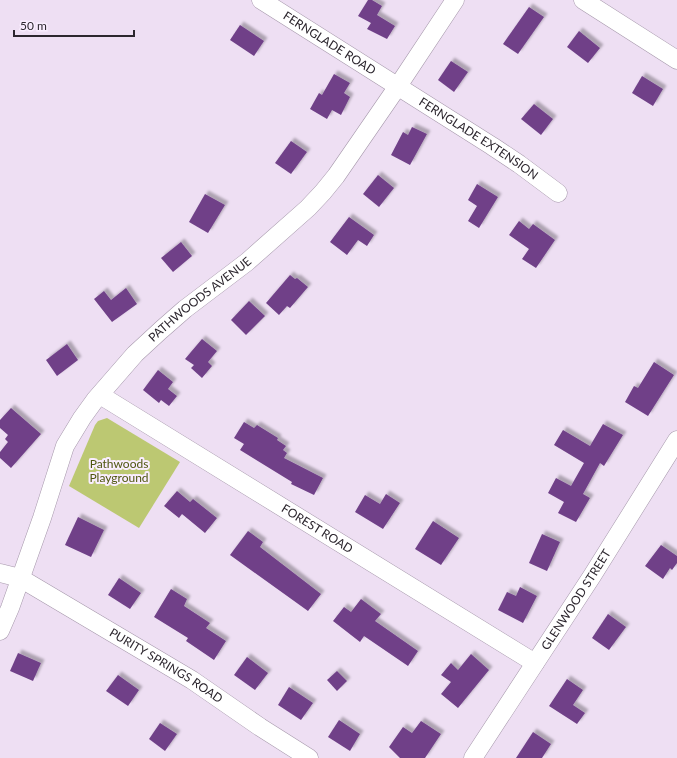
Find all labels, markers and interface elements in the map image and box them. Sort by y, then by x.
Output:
street label: FERNGLADE ROAD [281,8,379,78]
scale bar [14,12,134,38]
text: 50 m [20,18,47,33]
street label: FERNGLADE EXTENSION [416,94,541,183]
street label: PATHWOODS AVENUE [145,254,254,345]
park label: Pathwoods Playground [89,456,149,485]
street label: FOREST ROAD [279,501,356,556]
street label: GLENWOOD STREET [538,546,614,653]
street label: PURITY SPRINGS ROAD [107,625,226,706]

